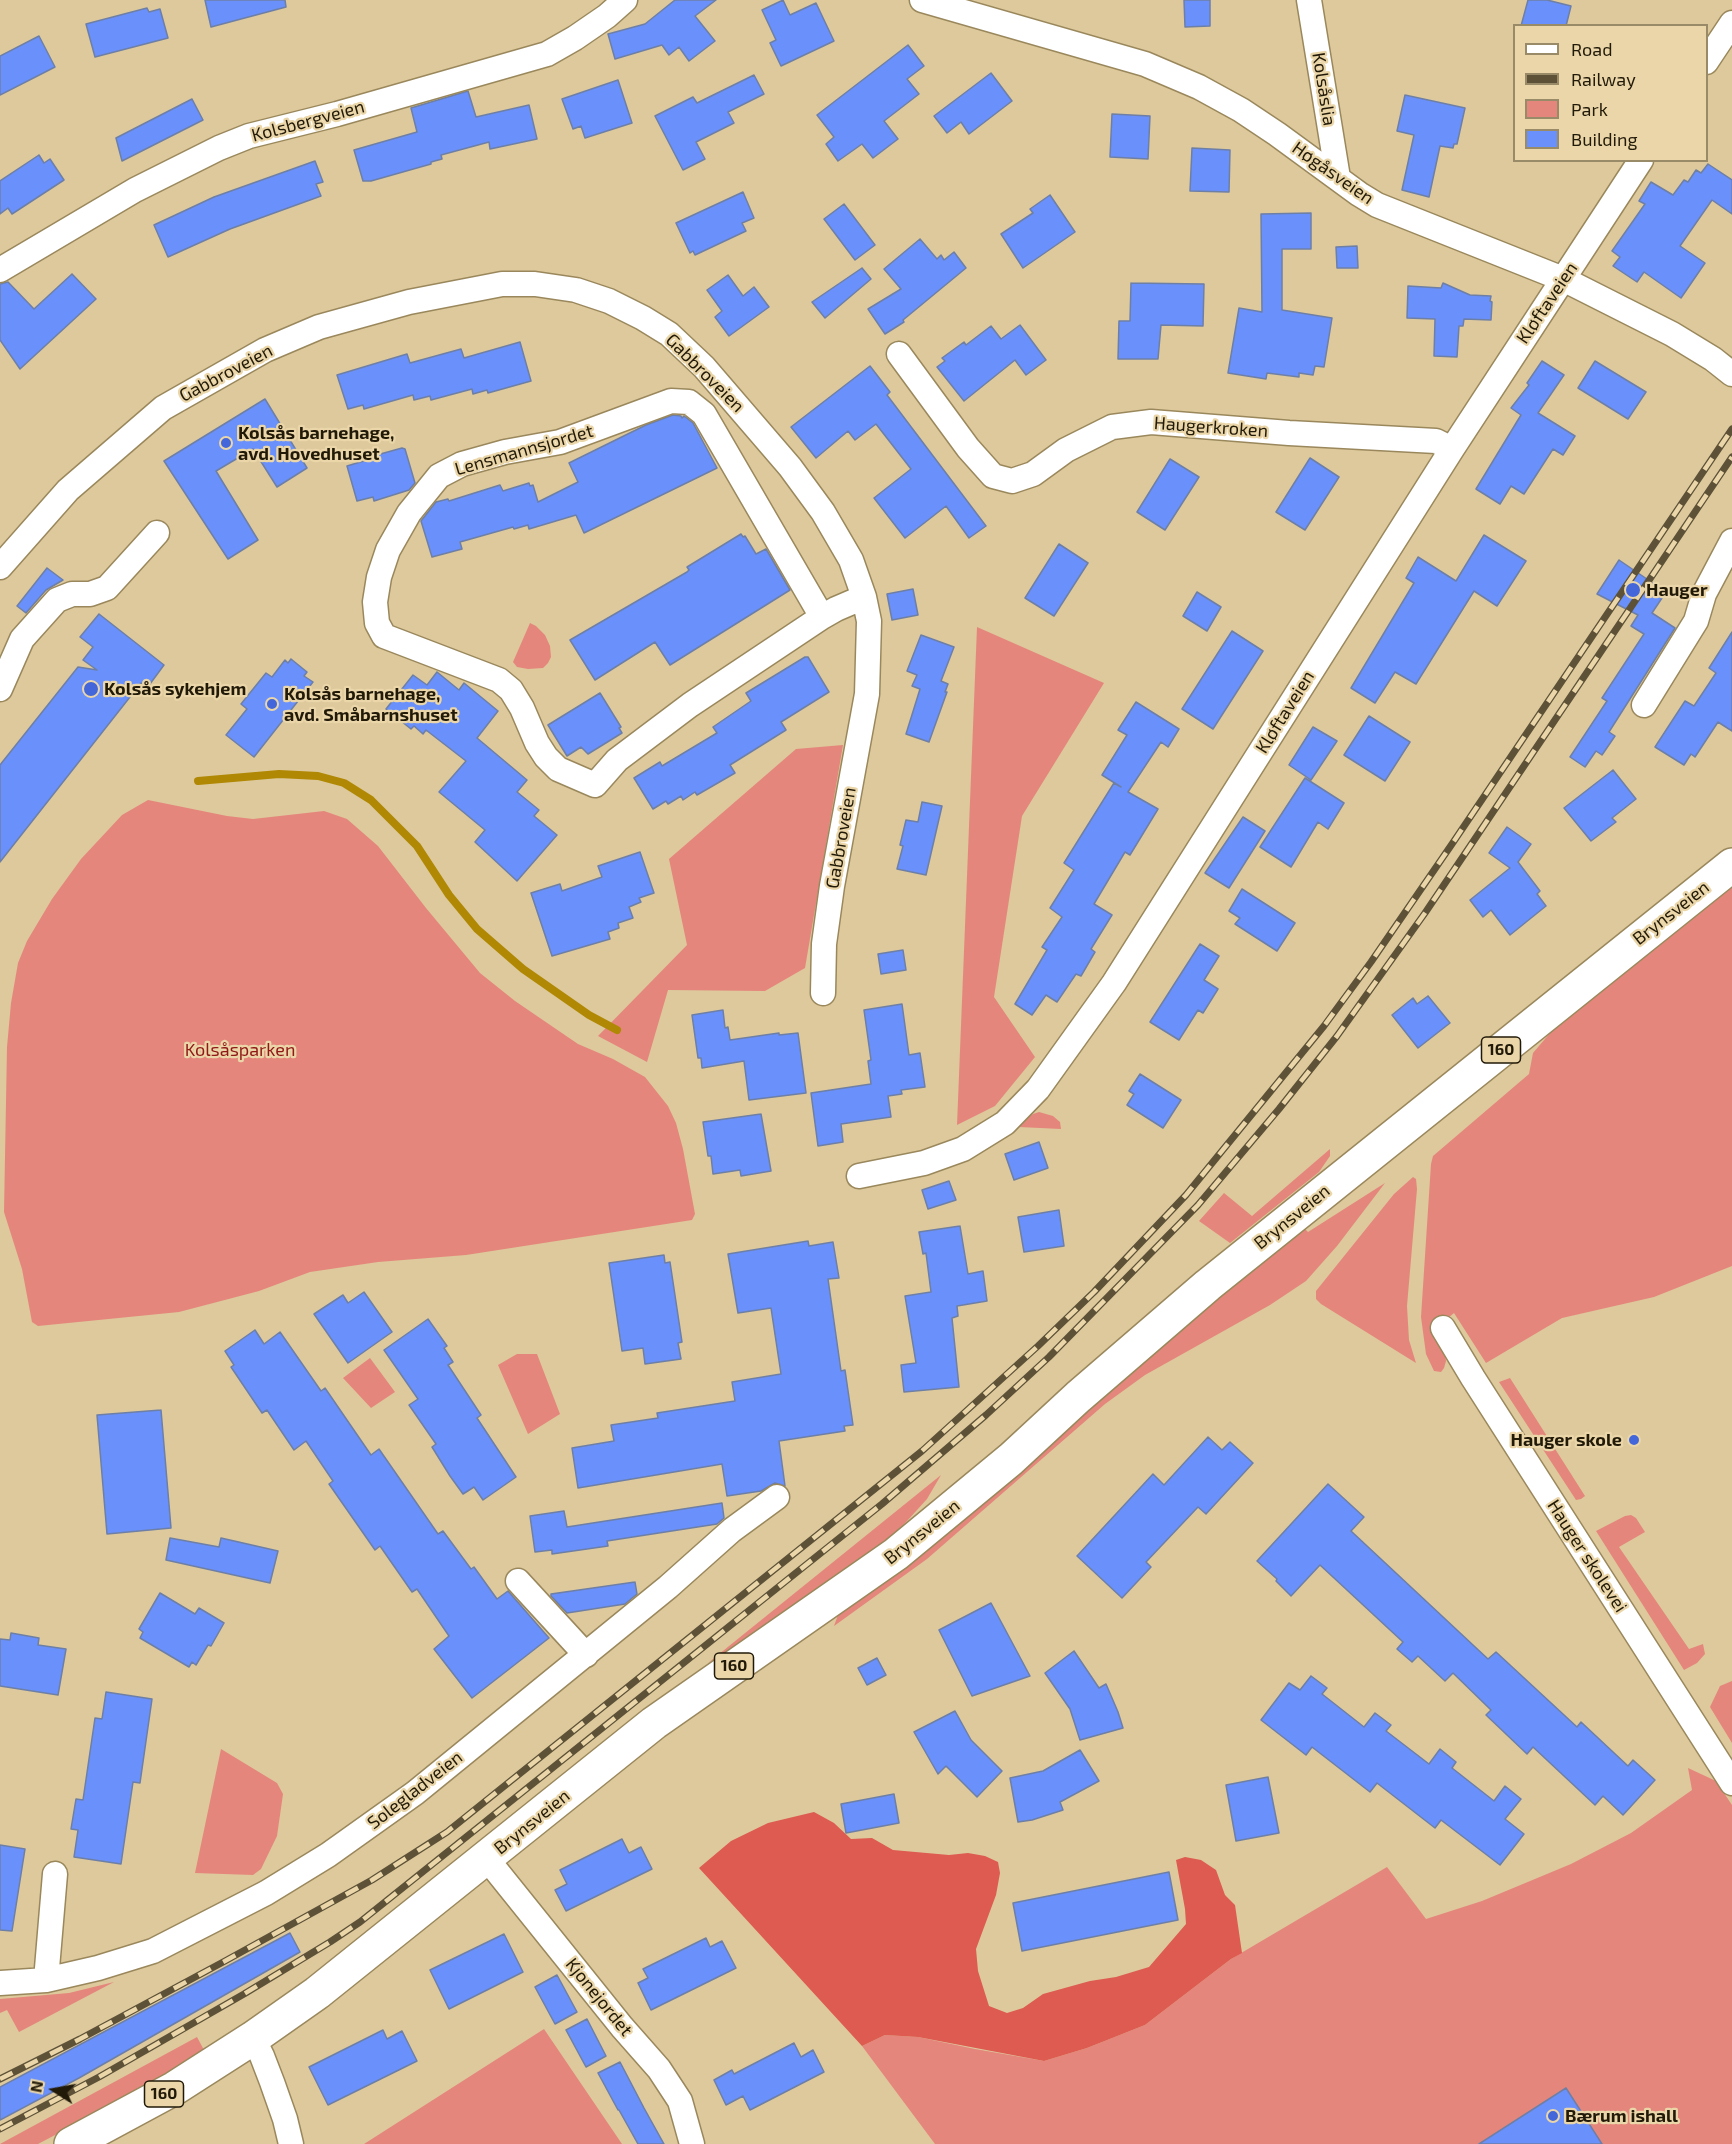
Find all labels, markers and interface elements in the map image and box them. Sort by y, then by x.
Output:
legend [1513,24,1708,162]
text: Road [1571,38,1612,60]
street label: Kolsåslia [1308,51,1340,127]
text: Railway [1571,68,1636,90]
street label: Kolsbergveien [249,96,367,146]
text: Park [1571,98,1608,120]
text: Building [1571,128,1638,150]
street label: Høgåsveien [1288,137,1378,209]
street label: Kløftaveien [1512,258,1582,348]
street label: Gabbroveien [661,329,749,417]
street label: Gabbroveien [176,339,276,407]
street label: Haugerkroken [1153,412,1269,442]
street label: Lensmannsjordet [452,420,596,480]
place label: Kolsås barnehage, avd. Hovedhuset [238,422,394,464]
marker: Kolsås barnehage, avd. Hovedhuset [219,436,233,450]
place label: Hauger [1646,579,1708,601]
marker: Hauger [1624,581,1642,599]
street label: Kløftaveien [1251,667,1319,757]
place label: Kolsås sykehjem [104,678,246,700]
marker: Kolsås sykehjem [82,680,100,698]
place label: Kolsås barnehage, avd. Småbarnshuset [284,683,458,726]
marker: Kolsås barnehage, avd. Småbarnshuset [265,697,279,711]
street label: Gabbroveien [821,786,861,890]
street label: Brynsveien [1628,876,1714,950]
road number: 160 [1482,1037,1520,1063]
park label: Kolsåsparken [185,1039,295,1061]
street label: Brynsveien [1250,1180,1334,1254]
place label: Hauger skole [1511,1429,1622,1451]
marker: Hauger skole [1627,1433,1641,1447]
street label: Brynsveien [880,1495,964,1569]
street label: Hauger skolevei [1543,1496,1631,1616]
road number: 160 [714,1653,754,1679]
street label: Solegladveien [363,1746,467,1834]
street label: Brynsveien [490,1785,574,1859]
street label: Kjonejordet [561,1954,637,2040]
north arrow [24,2060,84,2120]
text: N [25,2079,46,2094]
road number: 160 [144,2081,184,2107]
place label: Bærum ishall [1565,2105,1678,2127]
marker: Bærum ishall [1546,2109,1560,2123]

